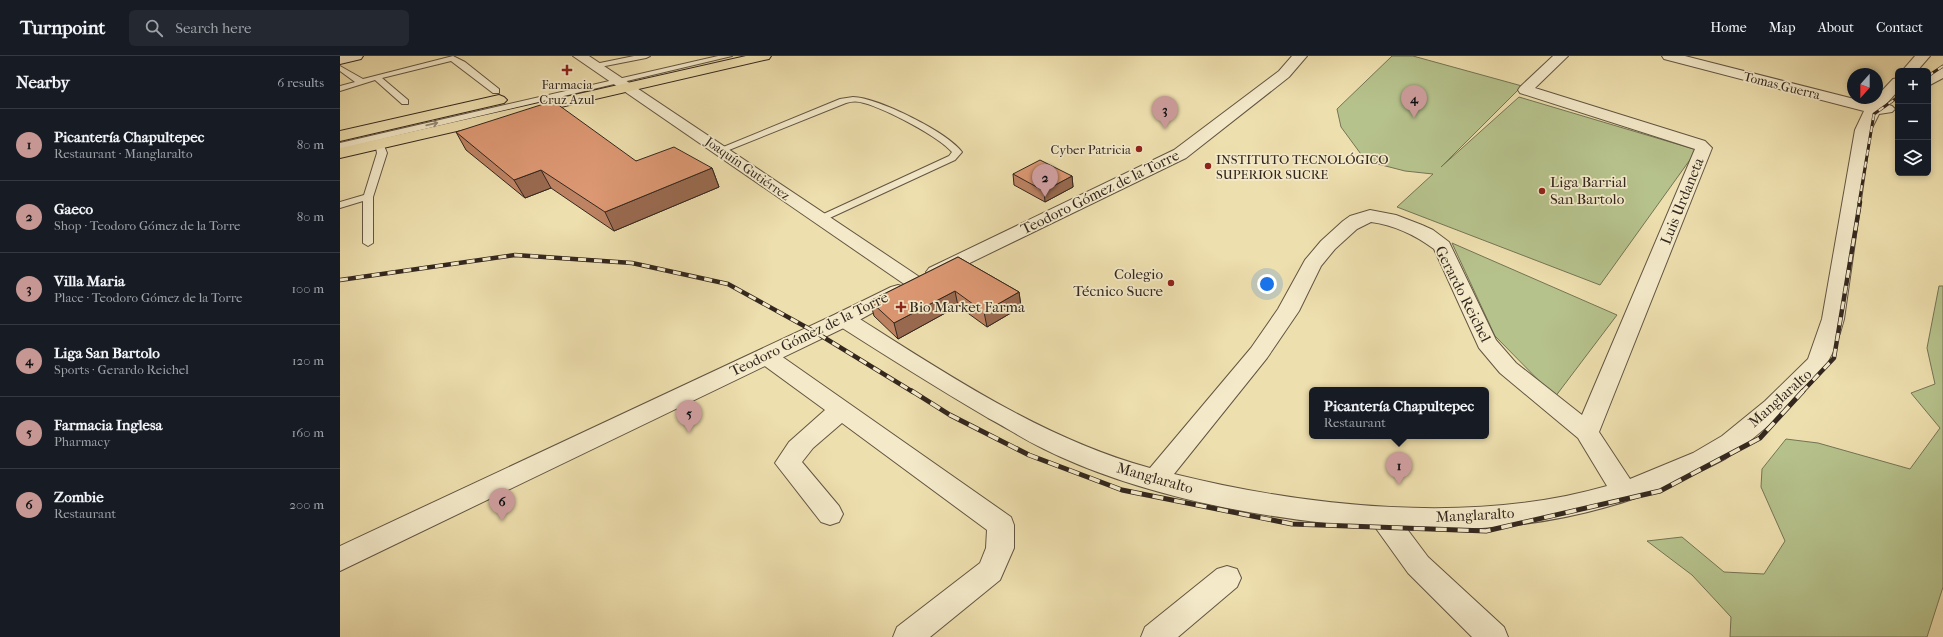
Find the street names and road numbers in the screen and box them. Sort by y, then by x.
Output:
street label: Tomas Guerra [1742,69,1823,102]
street label: Joaquín Gutiérrez [702,133,793,203]
street label: Teodoro Gómez de la Torre [1018,146,1183,238]
street label: Luis Urdaneta [1656,154,1708,247]
street label: Gerardo Reichel [1431,243,1495,345]
street label: Teodoro Gómez de la Torre [727,288,892,380]
street label: Manglaralto [1745,365,1816,431]
street label: Manglaralto [1115,458,1196,498]
street label: Manglaralto [1435,504,1515,526]

